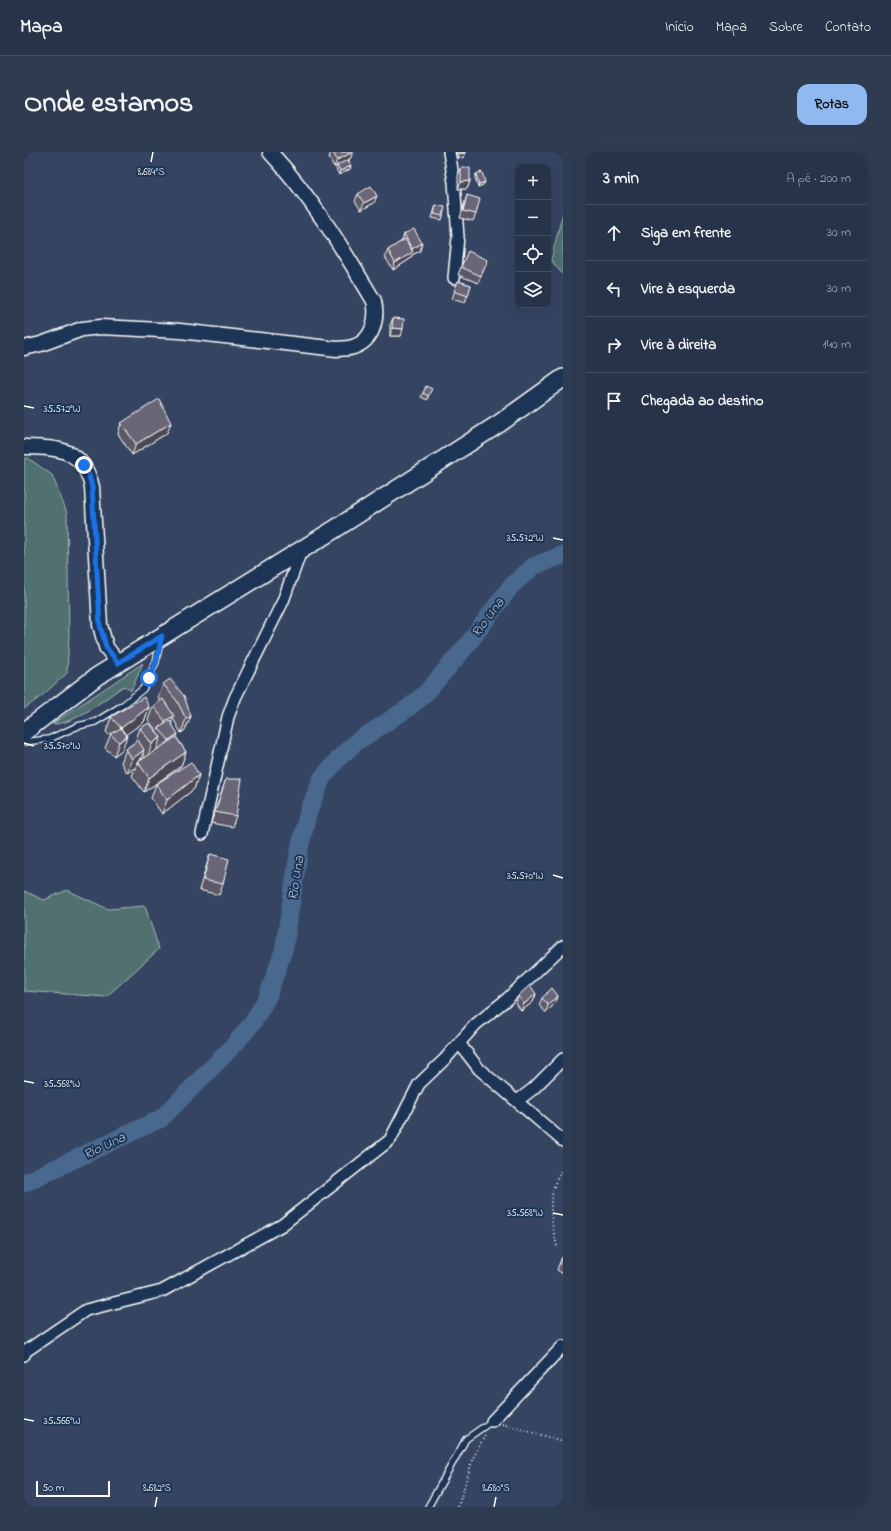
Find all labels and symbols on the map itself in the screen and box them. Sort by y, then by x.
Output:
text: 8.684°S [137,165,165,180]
text: 35.572°W [43,402,81,417]
route end [75,456,93,474]
text: 35.572°W [506,531,544,546]
water label: Rio Una [466,594,510,642]
route start [140,669,158,687]
text: 35.570°W [44,739,80,754]
water label: Rio Una [283,854,310,902]
text: 35.570°W [507,869,543,884]
text: 35.568°W [44,1077,80,1092]
water label: Rio Una [80,1127,130,1165]
text: 35.568°W [507,1206,543,1221]
text: 35.566°W [44,1414,81,1429]
scale bar [36,1479,110,1498]
text: 8.682°S [143,1481,172,1496]
text: 8.680°S [482,1481,510,1496]

